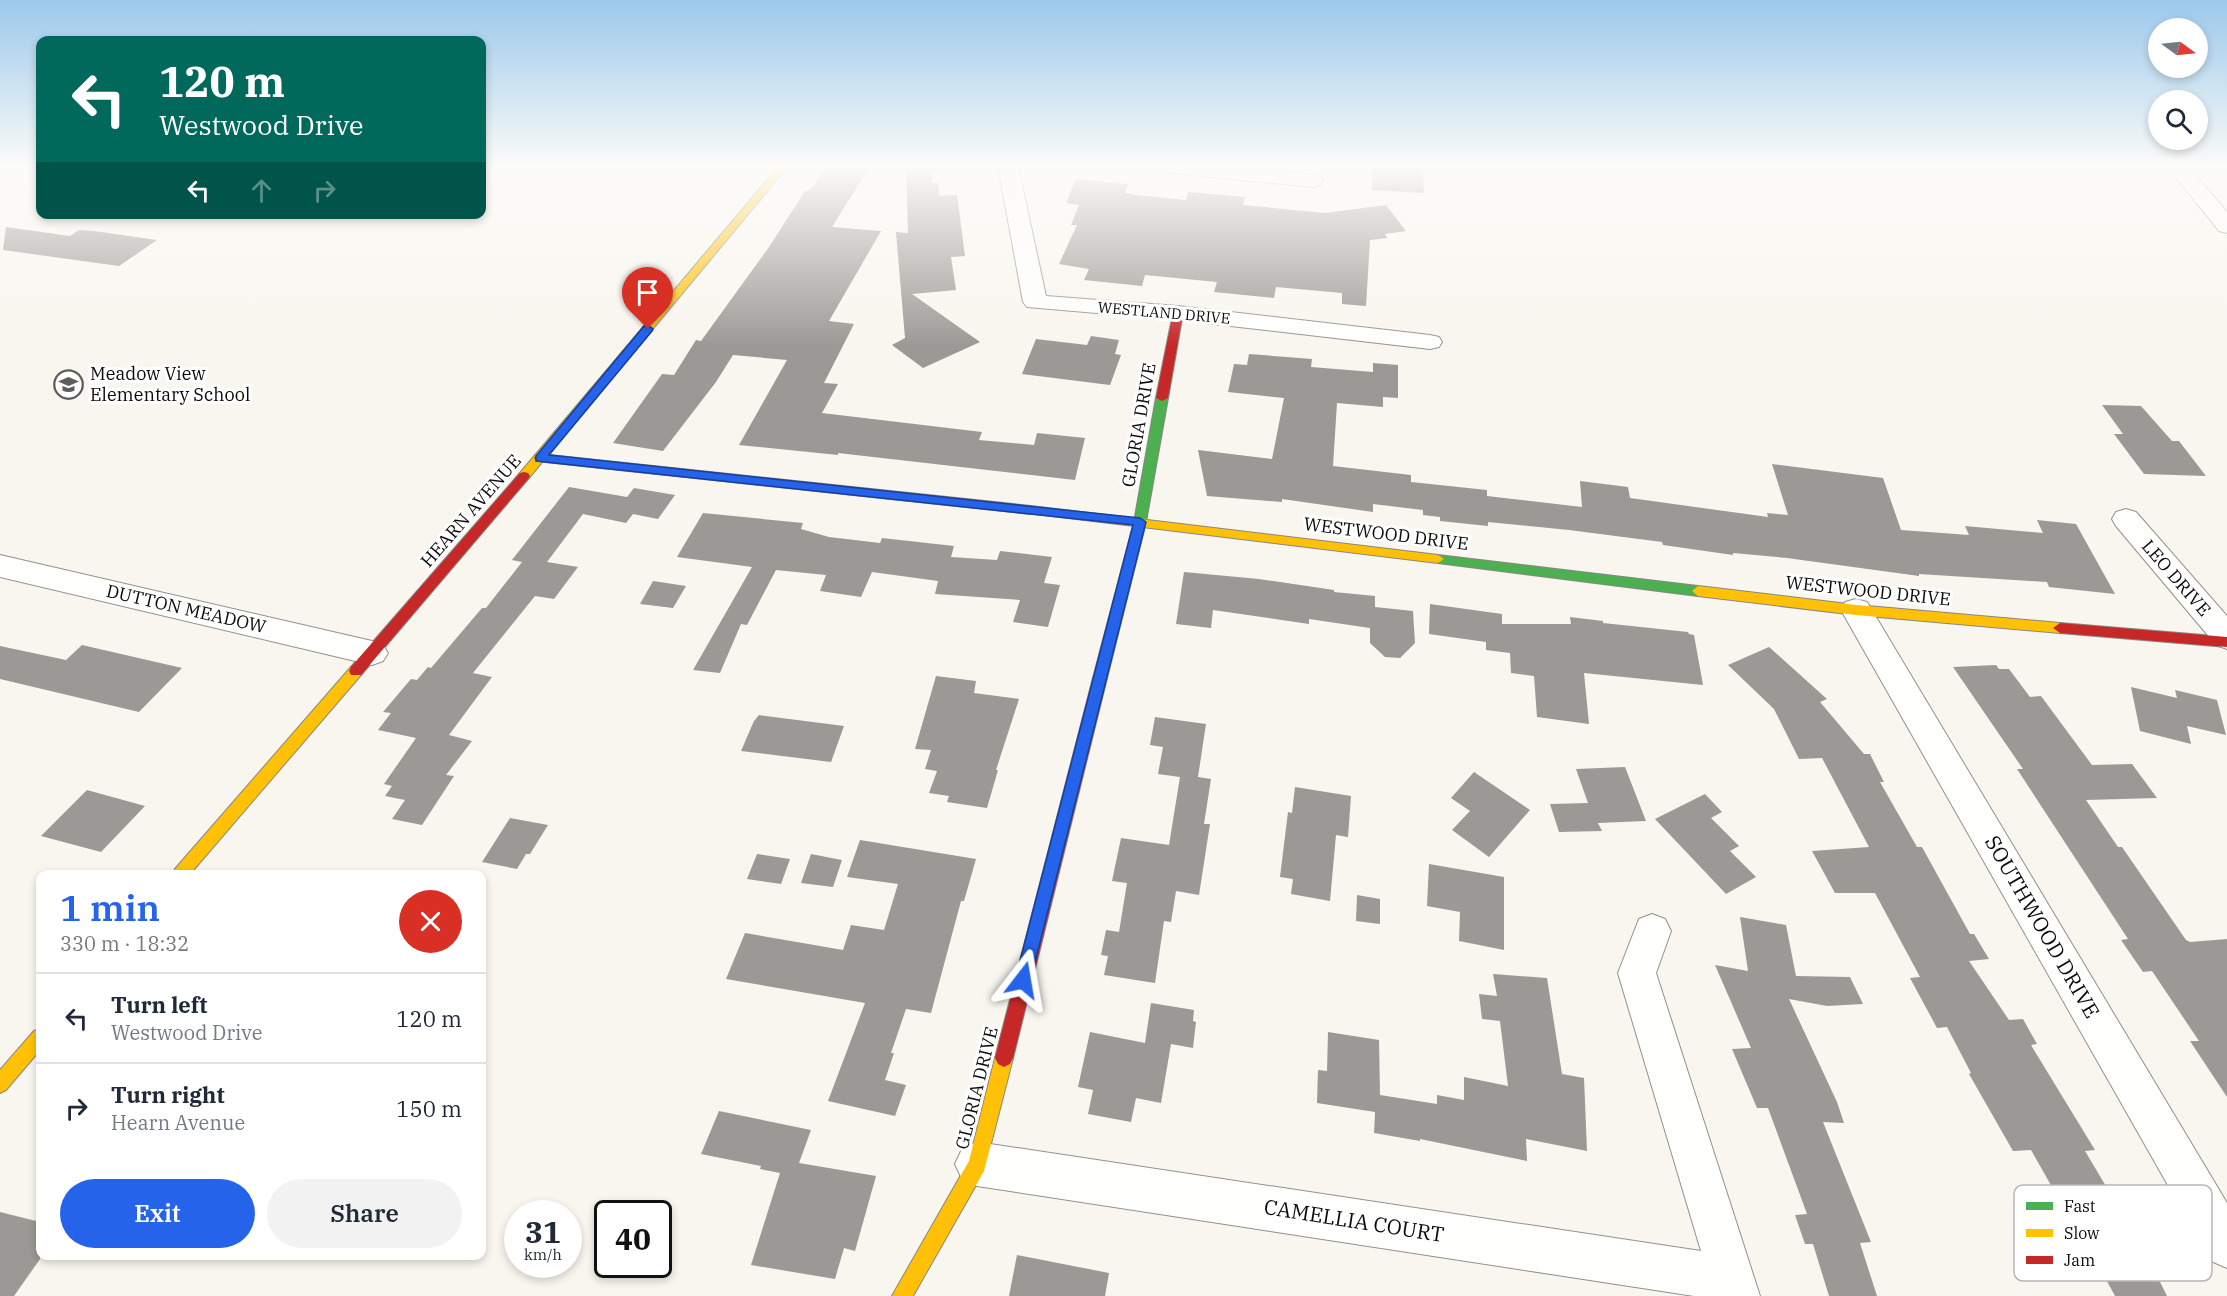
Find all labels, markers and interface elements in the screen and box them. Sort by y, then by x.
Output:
north arrow [2148,18,2208,78]
map controls [2148,18,2208,150]
text: 120 m [159,54,285,109]
icon: left [60,60,138,138]
button: search [2148,90,2208,150]
text: Westwood Drive [159,107,364,142]
icon: left [182,174,215,207]
icon: ahead [245,174,278,207]
icon: right [308,174,341,207]
pin [622,267,673,329]
icon: arrive [631,276,664,309]
street label: WESTLAND DRIVE [1097,297,1231,328]
street label: GLORIA DRIVE [1116,361,1161,489]
place label: Meadow View Elementary School [90,362,250,406]
school or university icon: Meadow View Elementary School [53,368,85,400]
street label: HEARN AVENUE [415,450,526,572]
street label: WESTWOOD DRIVE [1302,512,1470,555]
street label: LEO DRIVE [2137,535,2216,621]
street label: WESTWOOD DRIVE [1784,570,1952,611]
street label: DUTTON MEADOW [104,579,269,638]
street label: SOUTHWOOD DRIVE [1979,830,2107,1023]
text: 1 min [60,884,160,931]
button: close [399,890,462,953]
text: 330 m · 18:32 [60,930,189,957]
position arrow [991,948,1055,1012]
text: Turn left [111,990,207,1019]
icon: left [60,1002,93,1035]
text: 120 m [396,1004,462,1033]
text: Westwood Drive [111,1019,263,1046]
street label: GLORIA DRIVE [950,1024,1003,1152]
text: Turn right [111,1080,225,1109]
icon: right [60,1092,93,1125]
text: 150 m [396,1094,462,1123]
text: Hearn Avenue [111,1109,245,1136]
button: Exit [60,1179,255,1248]
button: Share [267,1179,462,1248]
legend [2014,1185,2212,1281]
street label: CAMELLIA COURT [1262,1192,1446,1248]
text: Fast [2064,1196,2096,1216]
speed limit sign: 40 [594,1200,672,1278]
text: 31 [525,1212,561,1251]
text: Slow [2064,1223,2100,1243]
text: km/h [524,1245,562,1264]
text: Jam [2064,1250,2095,1270]

